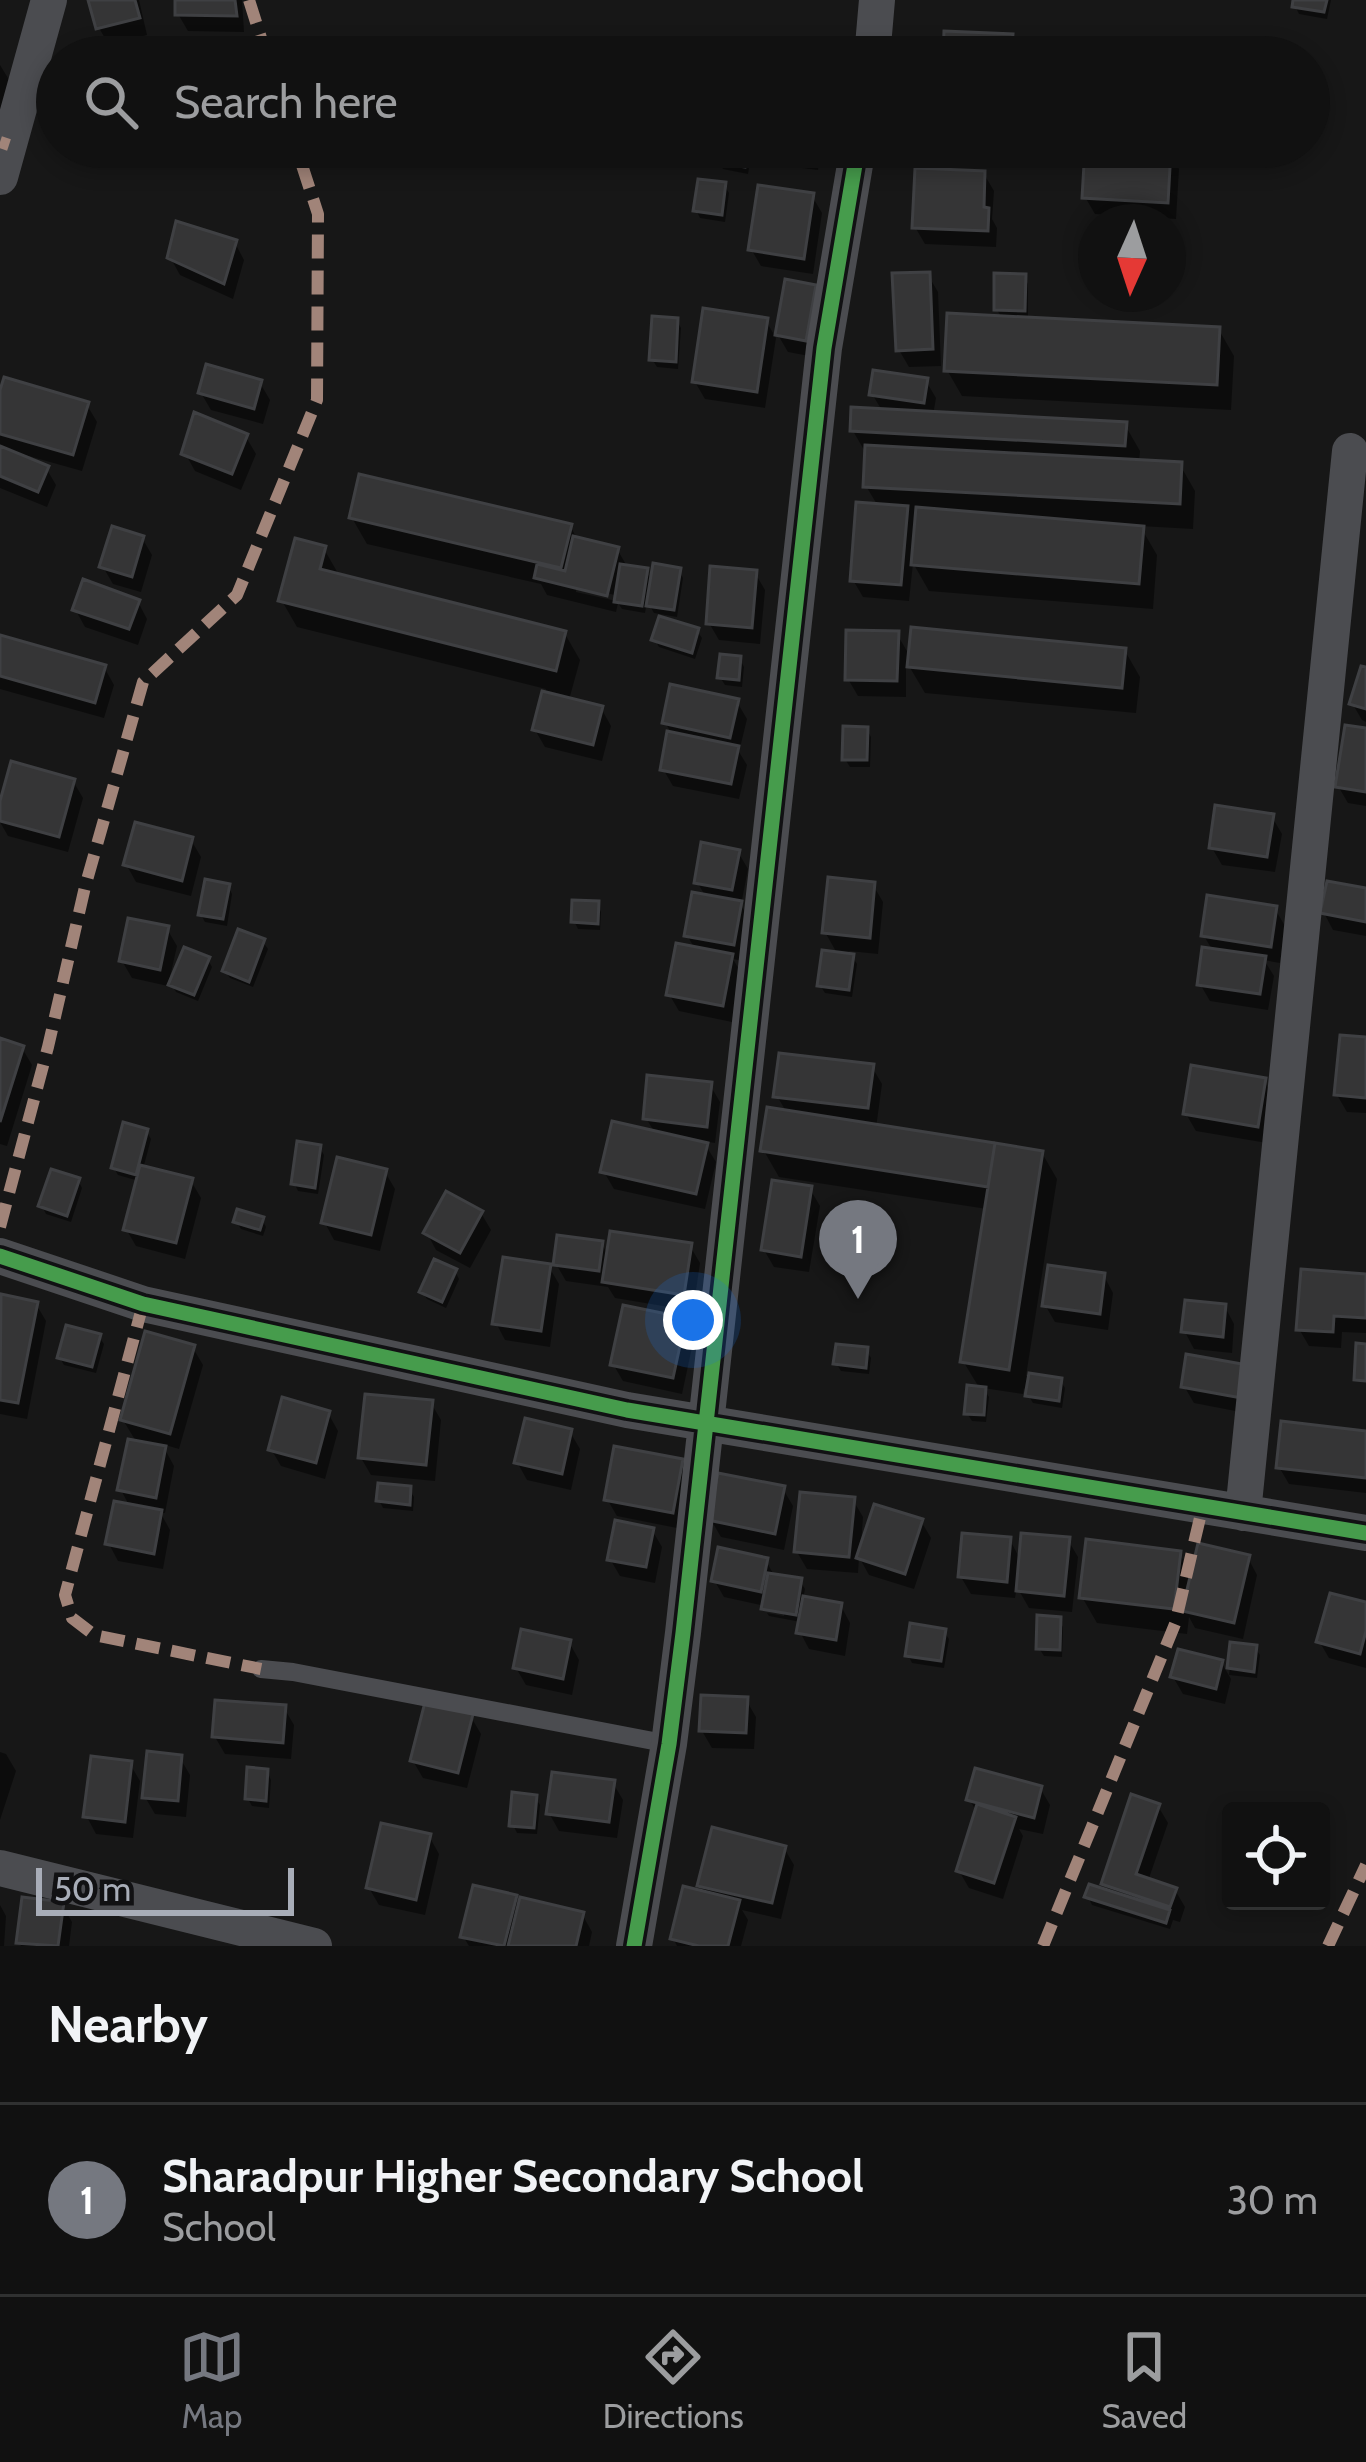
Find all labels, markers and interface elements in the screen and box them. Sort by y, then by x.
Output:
search box [36,36,1330,168]
icon: search [78,69,144,135]
text: Search here [174,75,398,129]
north arrow [1078,204,1186,312]
pin: 1 [819,1200,897,1299]
your location [663,1290,723,1350]
map controls [1222,1802,1330,1910]
button: locate [1222,1802,1330,1910]
scale bar [36,1862,294,1915]
text: 50 m [54,1869,131,1909]
text: Nearby [48,1993,208,2055]
text: Sharadpur Higher Secondary School [162,2149,864,2203]
text: 1 [80,2176,94,2224]
text: 30 m [1227,2176,1318,2224]
text: School [162,2203,276,2251]
tab: Map [179,2324,245,2436]
tab: Directions [603,2324,744,2436]
tab: Saved [1101,2324,1187,2436]

